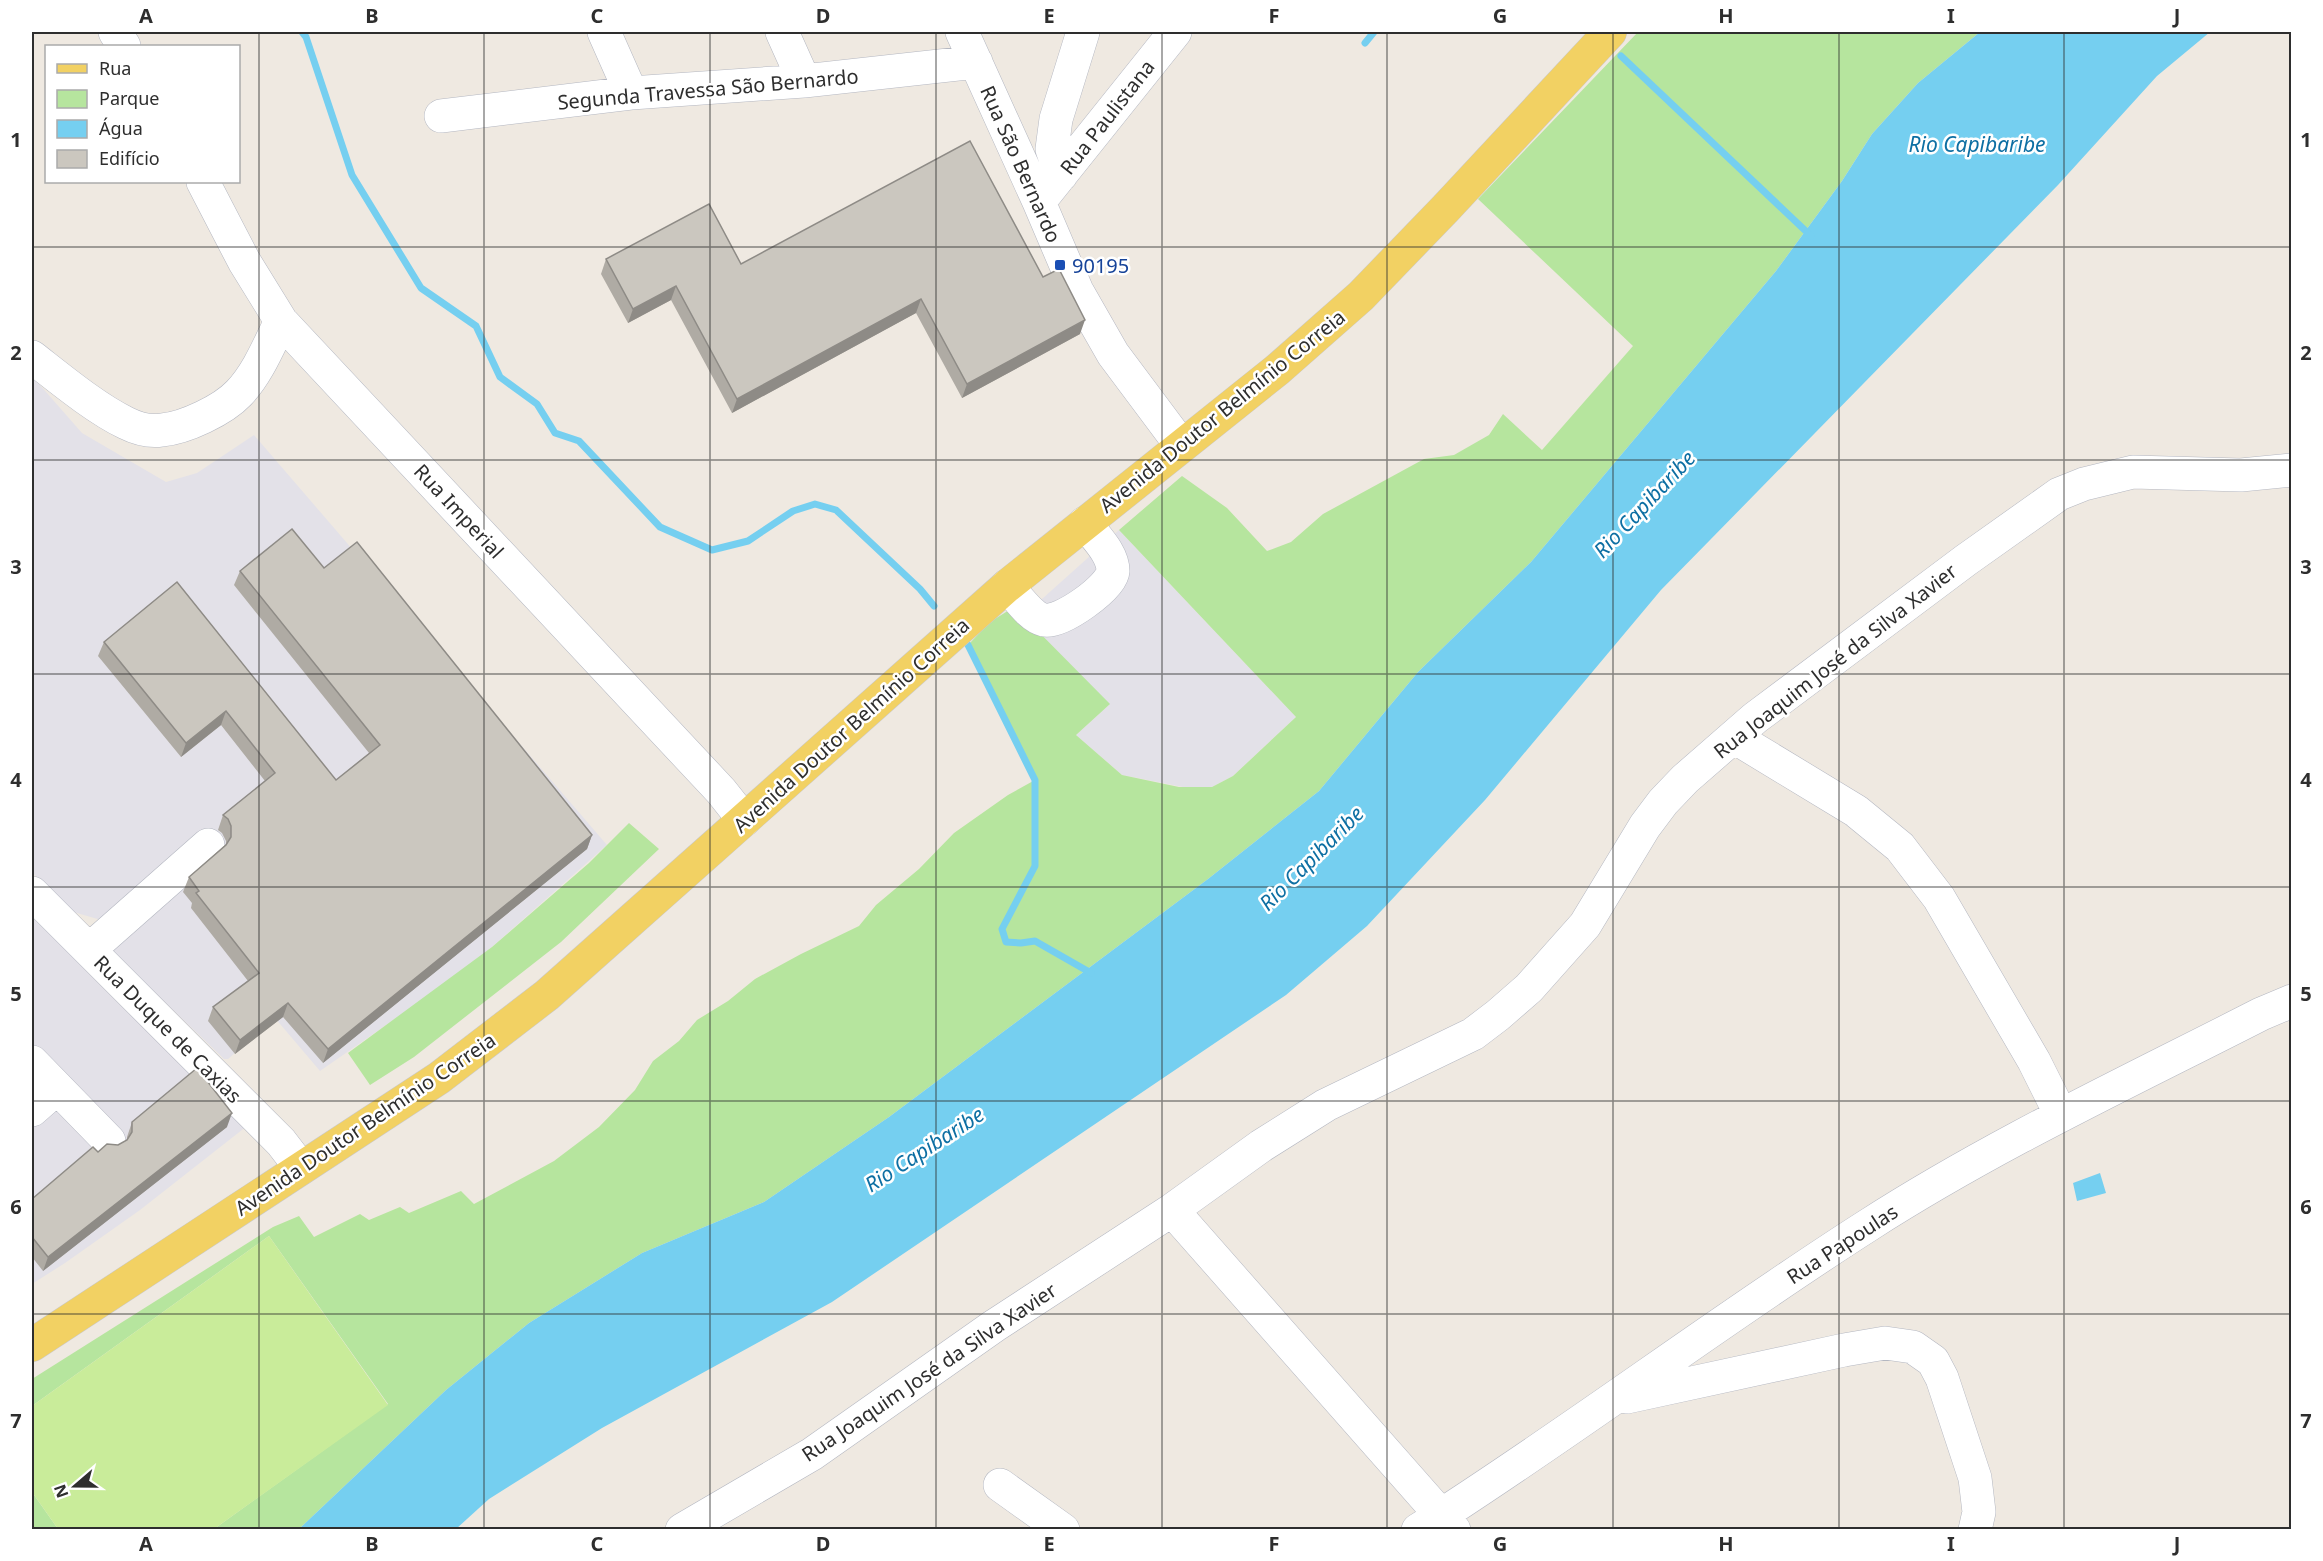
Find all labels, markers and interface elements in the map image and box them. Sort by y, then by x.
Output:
text: A [139,2,153,29]
text: B [365,2,379,29]
text: C [591,2,604,29]
text: D [816,2,830,29]
text: E [1043,2,1055,29]
text: F [1269,2,1279,29]
text: G [1493,2,1507,29]
text: H [1718,2,1734,29]
text: I [1947,2,1955,29]
text: J [2172,2,2180,29]
legend [45,45,240,183]
street label: Rua Paulistana [1054,54,1160,180]
text: Rua [99,56,131,80]
street label: Segunda Travessa São Bernardo [556,62,860,116]
street label: Rua São Bernardo [974,81,1068,247]
text: Parque [99,86,159,110]
text: Água [99,116,143,140]
text: 1 [10,126,22,153]
text: 1 [2300,126,2312,153]
water label: Rio Capibaribe [1908,130,2046,158]
text: Edifício [99,146,160,170]
place label: 90195 [1072,252,1129,279]
marker: 90195 [1053,258,1067,272]
street label: Avenida Doutor Belmínio Correia [1093,303,1351,519]
text: 2 [10,339,22,366]
text: 2 [2300,339,2312,366]
water label: Rio Capibaribe [1587,444,1701,564]
street label: Rua Imperial [408,458,510,564]
text: 3 [10,553,22,580]
text: 3 [2300,553,2312,580]
street label: Rua Joaquim José da Silva Xavier [1708,557,1962,765]
street label: Avenida Doutor Belmínio Correia [727,612,975,838]
text: 4 [10,766,22,793]
text: 4 [2300,766,2312,793]
water label: Rio Capibaribe [1253,800,1369,916]
street label: Rua Duque de Caxias [88,949,248,1109]
text: 5 [10,980,22,1007]
text: 5 [2300,980,2312,1007]
street label: Avenida Doutor Belmínio Correia [229,1026,501,1222]
water label: Rio Capibaribe [859,1100,989,1198]
text: 6 [10,1193,22,1220]
text: 6 [2300,1193,2312,1220]
street label: Rua Papoulas [1781,1198,1903,1290]
street label: Rua Joaquim José da Silva Xavier [796,1276,1062,1468]
text: 7 [10,1407,22,1434]
text: 7 [2300,1407,2312,1434]
north arrow [45,1456,105,1516]
text: N [48,1481,73,1501]
text: A [139,1530,153,1557]
text: B [365,1530,379,1557]
text: C [591,1530,604,1557]
text: D [816,1530,830,1557]
text: E [1043,1530,1055,1557]
text: F [1269,1530,1279,1557]
text: G [1493,1530,1507,1557]
text: H [1718,1530,1734,1557]
text: I [1947,1530,1955,1557]
text: J [2172,1530,2180,1557]

